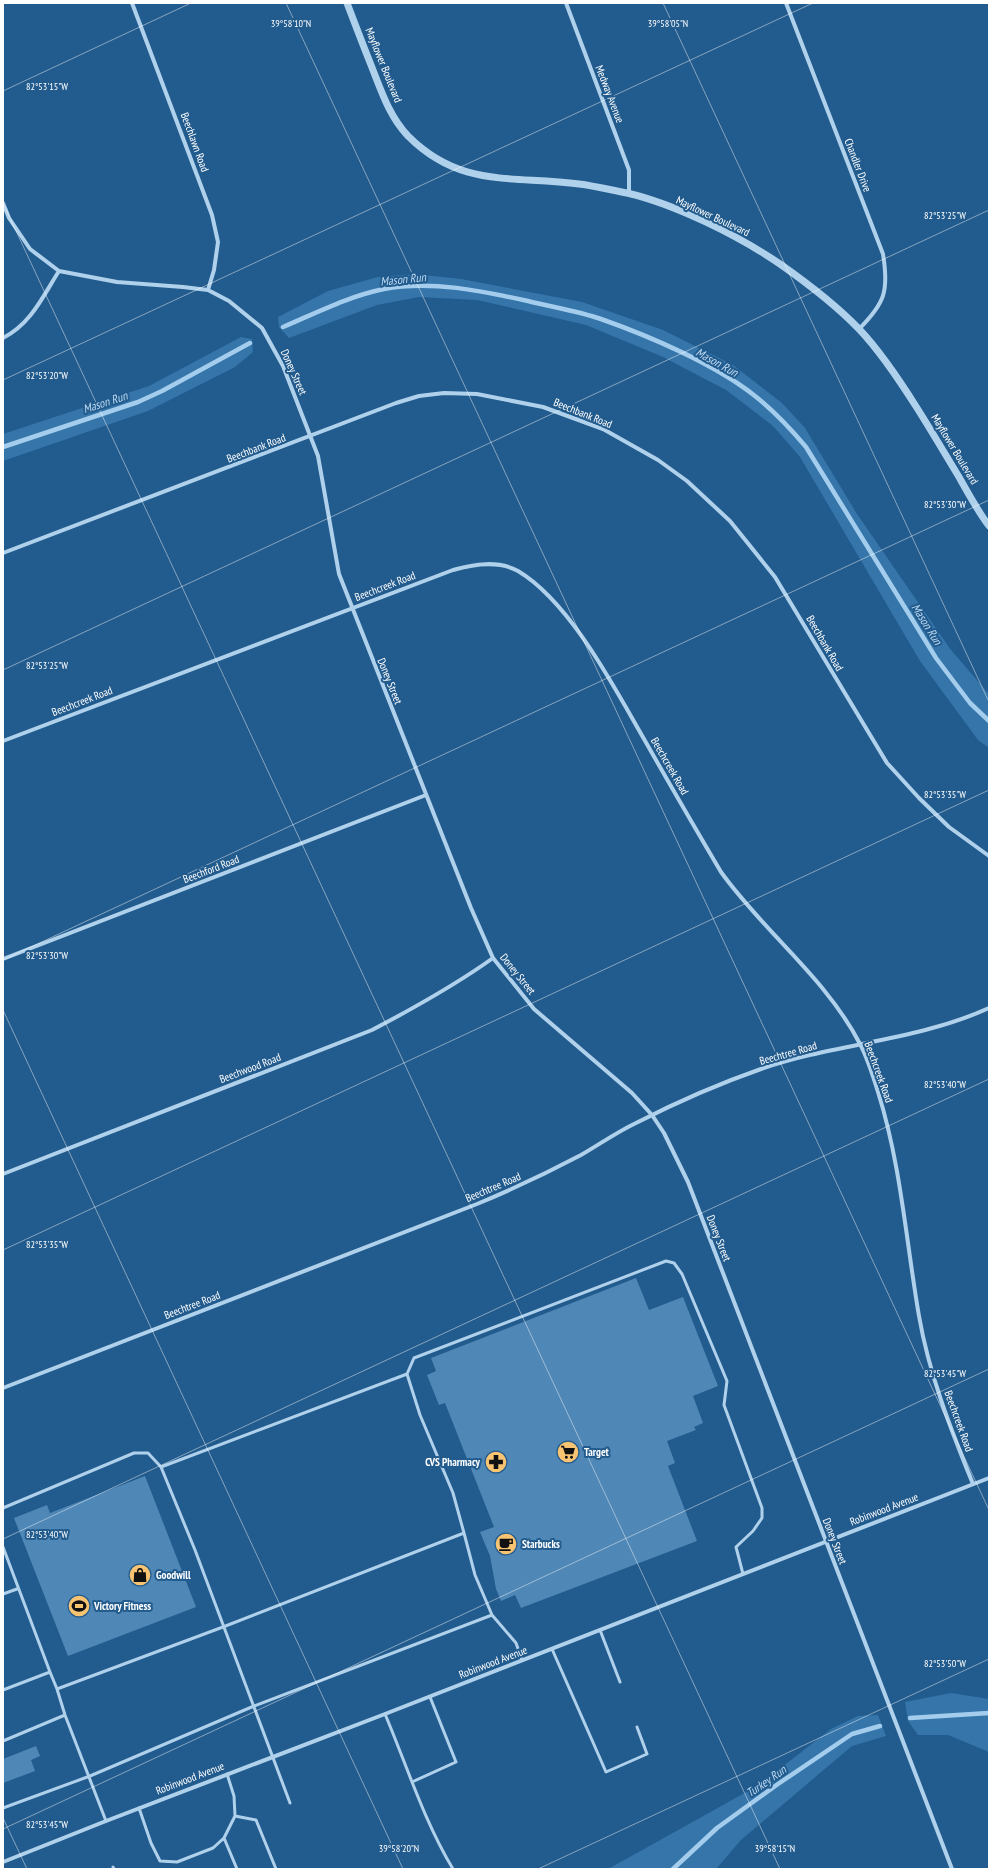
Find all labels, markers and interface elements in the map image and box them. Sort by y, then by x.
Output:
text: 39°58'10"N [271,17,311,30]
text: 39°58'05"N [648,17,688,30]
street label: Mayflower Boulevard [363,25,406,105]
street label: Medway Avenue [593,63,628,125]
text: 82°53'15"W [26,80,68,93]
street label: Beechlawn Road [178,110,212,174]
street label: Chandler Drive [841,136,875,194]
street label: Mayflower Boulevard [674,193,752,239]
text: 82°53'25"W [924,209,966,222]
water label: Mason Run [379,269,427,289]
water label: Mason Run [693,344,741,380]
street label: Doney Street [278,347,310,397]
text: 82°53'20"W [26,369,68,382]
water label: Mason Run [81,388,130,416]
street label: Beechbank Road [552,395,615,431]
street label: Mayflower Boulevard [928,411,982,487]
street label: Beechbank Road [225,430,288,466]
text: 82°53'30"W [924,498,966,511]
street label: Beechcreek Road [353,568,418,604]
water label: Mason Run [909,601,946,648]
street label: Beechbank Road [803,613,847,674]
street label: Doney Street [374,656,406,706]
text: 82°53'25"W [26,659,68,672]
street label: Beechcreek Road [50,683,115,719]
street label: Beechcreek Road [648,735,692,797]
text: 82°53'35"W [924,788,966,801]
street label: Beechford Road [181,852,241,886]
text: 82°53'30"W [26,949,68,962]
street label: Doney Street [497,951,539,997]
street label: Beechtree Road [758,1038,819,1068]
street label: Beechcreek Road [861,1040,897,1105]
street label: Beechwood Road [217,1050,283,1086]
text: 82°53'40"W [924,1078,966,1091]
street label: Beechtree Road [463,1169,523,1205]
street label: Doney Street [704,1213,734,1263]
text: 82°53'35"W [26,1238,68,1251]
street label: Beechtree Road [162,1288,222,1322]
text: 82°53'45"W [924,1367,966,1380]
street label: Beechcreek Road [941,1389,977,1454]
supermarket icon: Target [555,1439,581,1465]
place label: Target [584,1445,610,1459]
pharmacy icon: CVS Pharmacy [483,1449,509,1475]
place label: CVS Pharmacy [425,1455,481,1469]
street label: Robinwood Avenue [848,1489,921,1528]
street label: Doney Street [820,1516,850,1566]
text: 82°53'40"W [26,1528,68,1541]
cafe icon: Starbucks [493,1531,519,1557]
place label: Starbucks [522,1537,560,1551]
shop icon: Goodwill [127,1562,153,1588]
place label: Goodwill [156,1568,191,1582]
sports icon: Victory Fitness [66,1593,92,1619]
place label: Victory Fitness [93,1599,151,1613]
street label: Robinwood Avenue [457,1642,530,1681]
text: 82°53'50"W [924,1657,966,1670]
street label: Robinwood Avenue [154,1758,227,1797]
water label: Turkey Run [743,1762,789,1800]
text: 82°53'45"W [26,1818,68,1831]
text: 39°58'20"N [379,1842,419,1855]
text: 39°58'15"N [755,1842,795,1855]

